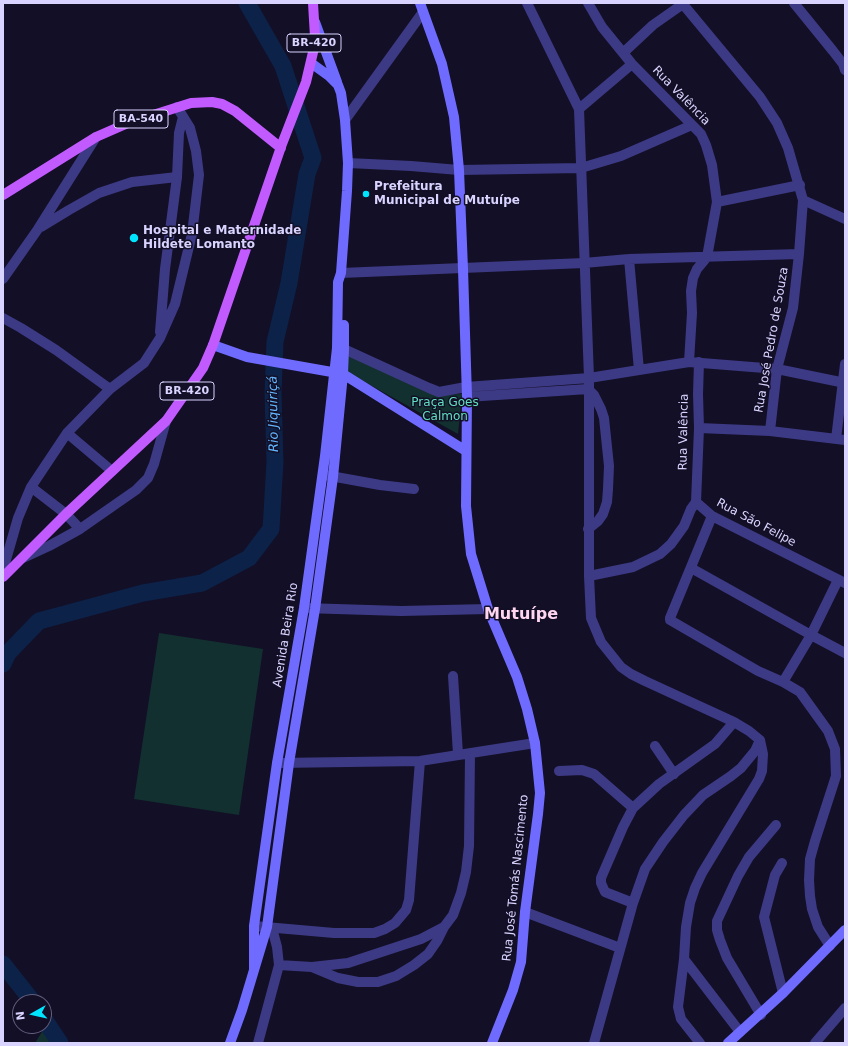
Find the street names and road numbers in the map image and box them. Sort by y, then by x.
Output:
road number: BR-420 [287,34,341,52]
street label: Rua Valência [649,63,713,129]
road number: BA-540 [114,110,168,128]
street label: Rua José Pedro de Souza [752,266,792,414]
road number: BR-420 [160,382,214,400]
street label: Rua Valência [676,393,692,471]
street label: Rua São Felipe [714,496,798,550]
street label: Avenida Beira Rio [271,582,301,688]
street label: Rua José Tomás Nascimento [500,794,532,962]

